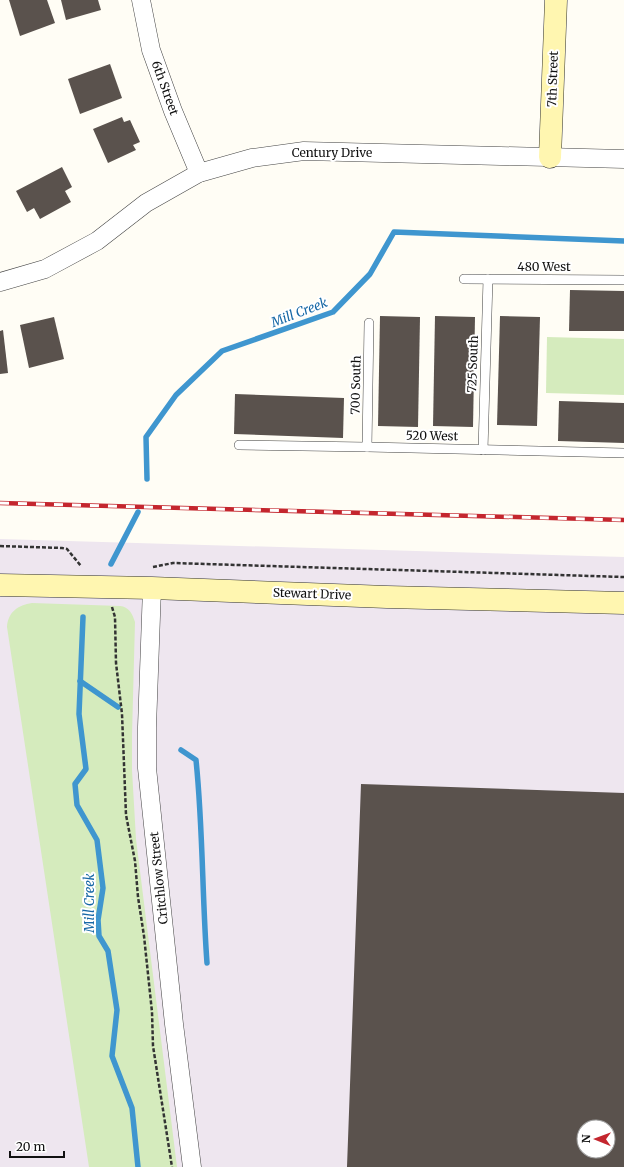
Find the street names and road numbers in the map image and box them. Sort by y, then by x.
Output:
street label: 7th Street [544,50,561,107]
street label: 6th Street [149,59,182,117]
street label: Century Drive [292,145,372,160]
street label: 480 West [517,259,571,274]
street label: 725 South [464,335,481,393]
street label: 700 South [347,355,364,415]
street label: 520 West [406,428,459,443]
street label: Stewart Drive [273,585,352,602]
street label: Critchlow Street [146,831,171,925]

